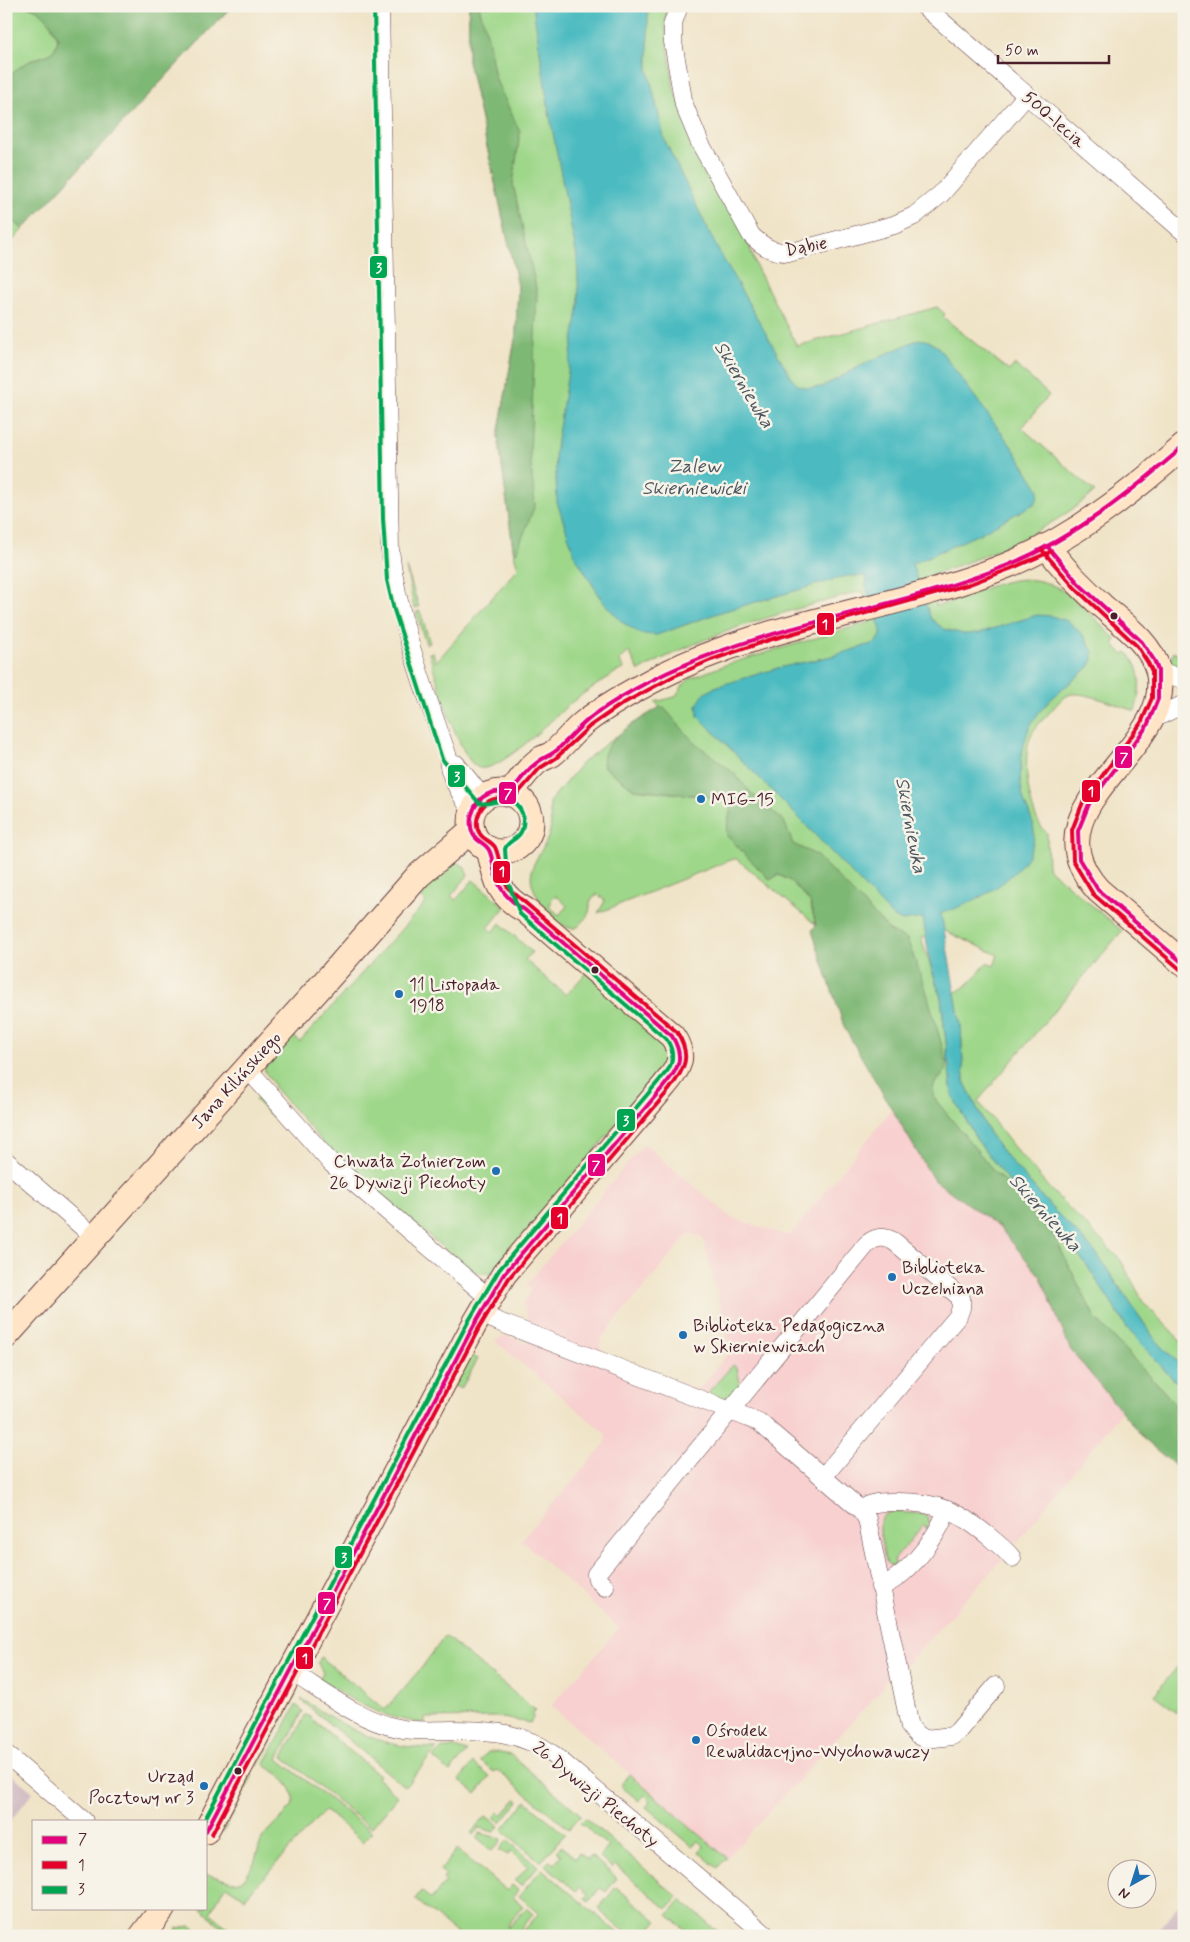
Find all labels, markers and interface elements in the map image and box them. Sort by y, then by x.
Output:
scale bar [998,32,1109,64]
text: 50 m [1005,41,1039,61]
street label: 500-lecia [1017,86,1090,154]
street label: Dąbie [783,231,829,263]
line badge: 3 [369,255,388,279]
text: 3 [376,259,383,277]
water label: Skierniewka [708,337,780,433]
water label: Zalew Skierniewicki [642,454,749,501]
unlabelled marker [1109,611,1119,621]
line badge: 1 [816,612,835,636]
text: 1 [822,616,828,634]
line badge: 7 [1114,745,1133,769]
text: 7 [1120,749,1129,767]
line badge: 3 [447,764,466,788]
text: 3 [454,768,461,786]
water label: Skierniewka [889,775,932,876]
line badge: 1 [1081,779,1101,803]
line badge: 7 [498,781,517,805]
text: 1 [1088,783,1094,801]
text: 7 [504,785,513,803]
place label: MIG-15 [711,788,774,812]
marker: MIG-15 [695,793,707,805]
line badge: 1 [492,860,511,884]
text: 1 [499,863,505,881]
unlabelled marker [590,965,600,975]
place label: 11 Listopada 1918 [409,973,500,1018]
marker: 11 Listopada 1918 [393,988,405,1000]
street label: Jana Kilińskiego [186,1027,288,1135]
line badge: 3 [616,1108,636,1132]
text: 3 [623,1112,630,1130]
place label: Chwała Żołnierzom 26 Dywizji Piechoty [330,1150,486,1195]
line badge: 7 [587,1153,606,1177]
text: 7 [592,1157,601,1175]
marker: Chwała Żołnierzom 26 Dywizji Piechoty [490,1165,502,1177]
water label: Skierniewka [1003,1169,1087,1258]
line badge: 1 [550,1206,569,1230]
text: 1 [557,1210,563,1228]
place label: Biblioteka Uczelniana [902,1256,985,1301]
marker: Biblioteka Uczelniana [886,1271,898,1283]
place label: Biblioteka Pedagogiczna w Skierniewicach [693,1314,885,1359]
marker: Biblioteka Pedagogiczna w Skierniewicach [677,1329,689,1341]
line badge: 3 [334,1545,353,1569]
text: 3 [341,1549,348,1567]
line badge: 7 [317,1591,336,1615]
text: 7 [323,1595,332,1613]
line badge: 1 [295,1646,314,1670]
text: 1 [302,1650,308,1668]
place label: Ośrodek Rewalidacyjno-Wychowawczy [706,1719,930,1764]
marker: Ośrodek Rewalidacyjno-Wychowawczy [690,1734,702,1746]
street label: 26 Dywizji Piechoty [527,1736,664,1853]
place label: Urząd Pocztowy nr 3 [89,1765,194,1810]
unlabelled marker [233,1766,243,1776]
marker: Urząd Pocztowy nr 3 [198,1780,210,1792]
legend [32,1820,208,1910]
text: 7 [78,1830,87,1850]
text: 1 [78,1856,85,1876]
north arrow [1108,1860,1158,1910]
text: 3 [78,1880,85,1900]
text: N [1115,1883,1134,1903]

